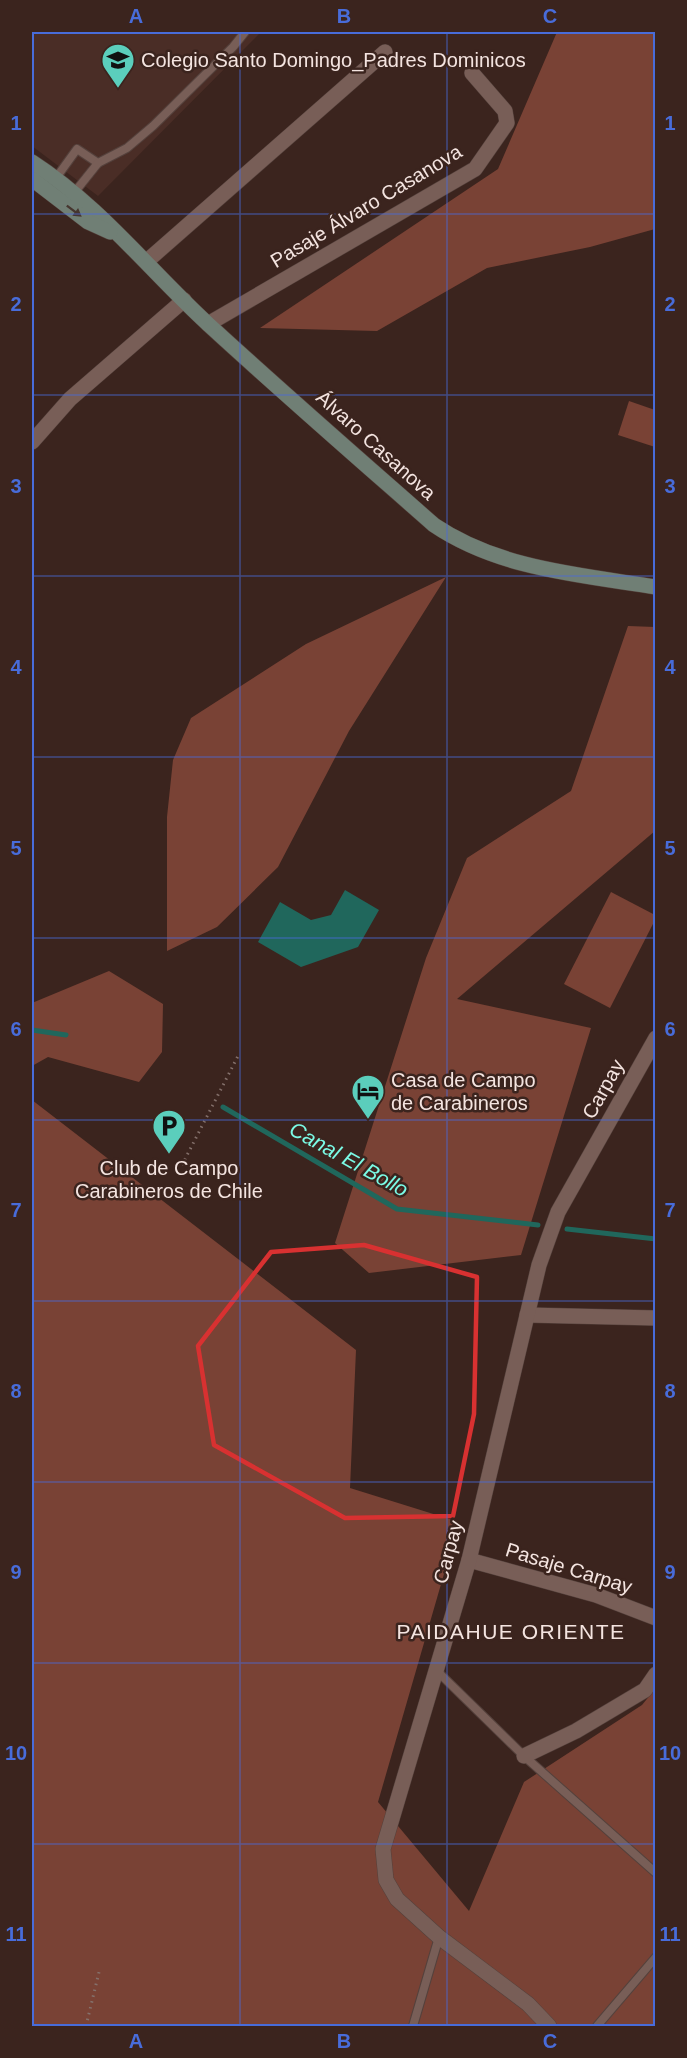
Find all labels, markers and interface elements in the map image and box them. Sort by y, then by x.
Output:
text: A [129,5,143,27]
text: B [337,5,351,27]
text: C [543,5,557,27]
school or university icon: Colegio Santo Domingo_Padres Dominicos [100,42,136,89]
place label: Colegio Santo Domingo_Padres Dominicos [141,49,526,72]
text: 1 [10,112,22,134]
text: 1 [664,112,676,134]
street label: Pasaje Álvaro Casanova [266,140,466,272]
one-way arrow [66,205,82,217]
text: 2 [10,293,22,315]
text: 2 [664,293,676,315]
street label: Álvaro Casanova [312,386,441,505]
text: 3 [10,475,22,497]
text: 3 [664,475,676,497]
text: 4 [10,656,22,678]
text: 4 [664,656,676,678]
text: 5 [10,837,22,859]
text: 5 [664,837,676,859]
text: 6 [10,1018,22,1040]
text: 6 [664,1018,676,1040]
street label: Carpay [578,1055,628,1123]
place label: Casa de Campo de Carabineros [391,1069,536,1114]
hotel icon: Casa de Campo de Carabineros [350,1073,386,1120]
parking icon: Club de Campo Carabineros de Chile [151,1108,187,1155]
water label: Canal El Bollo [286,1117,413,1201]
place label: Club de Campo Carabineros de Chile [75,1157,263,1202]
text: 7 [10,1199,22,1221]
text: 7 [664,1199,676,1221]
text: 8 [10,1380,22,1402]
text: 8 [664,1380,676,1402]
street label: Carpay [429,1518,467,1586]
street label: Pasaje Carpay [503,1538,635,1598]
text: 9 [10,1561,22,1583]
text: 9 [664,1561,676,1583]
district label: PAIDAHUE ORIENTE [397,1620,625,1643]
text: 10 [5,1742,27,1764]
text: 10 [659,1742,681,1764]
text: 11 [5,1923,27,1945]
text: 11 [659,1923,681,1945]
text: A [129,2030,143,2052]
text: B [337,2030,351,2052]
text: C [543,2030,557,2052]

